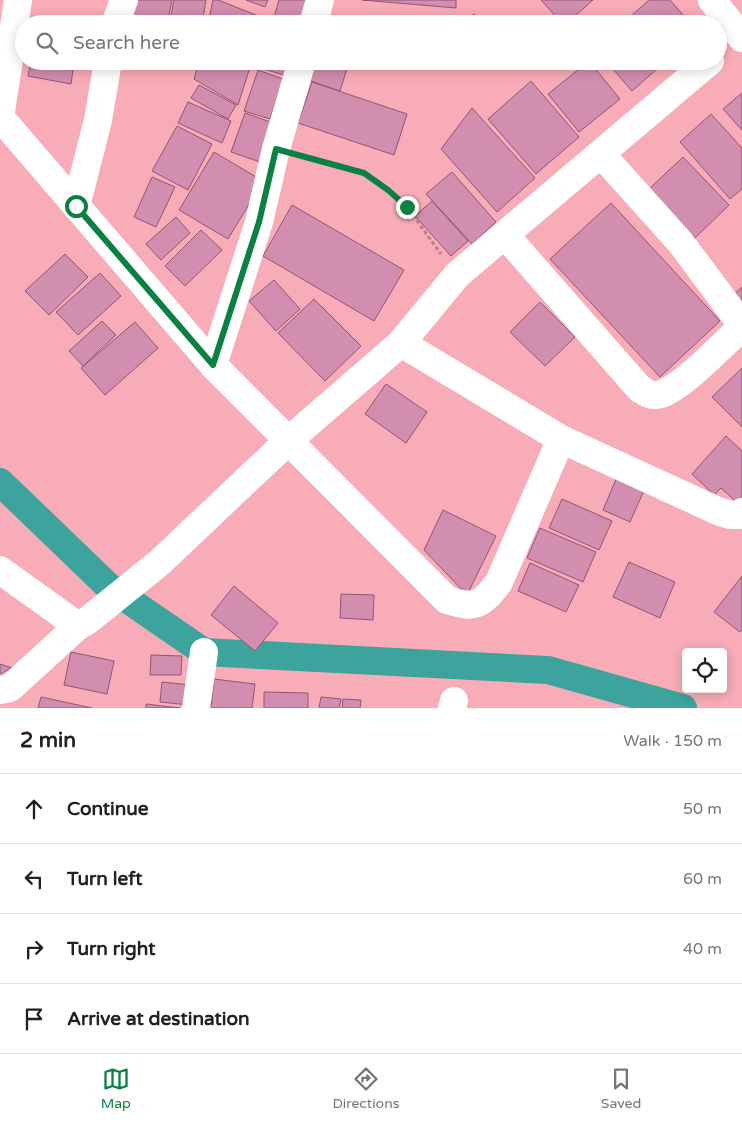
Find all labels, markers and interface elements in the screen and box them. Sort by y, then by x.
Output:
search box [15,15,727,70]
icon: search [33,29,61,57]
text: Search here [73,32,180,54]
route start [65,195,88,218]
route end [396,196,419,219]
map controls [682,648,727,693]
button: locate [682,648,727,693]
text: 2 min [20,728,76,753]
text: Walk · 150 m [623,731,722,751]
icon: ahead [20,795,48,823]
text: Continue [67,798,149,820]
text: 50 m [683,799,722,819]
icon: left [20,865,48,893]
text: Turn left [67,868,143,890]
text: 60 m [683,869,722,889]
icon: right [20,935,48,963]
text: Turn right [67,938,155,960]
text: 40 m [683,939,722,959]
icon: arrive [20,1005,48,1033]
text: Arrive at destination [67,1008,250,1030]
tab: Map [101,1065,131,1112]
tab: Directions [332,1065,399,1112]
tab: Saved [601,1065,641,1112]

